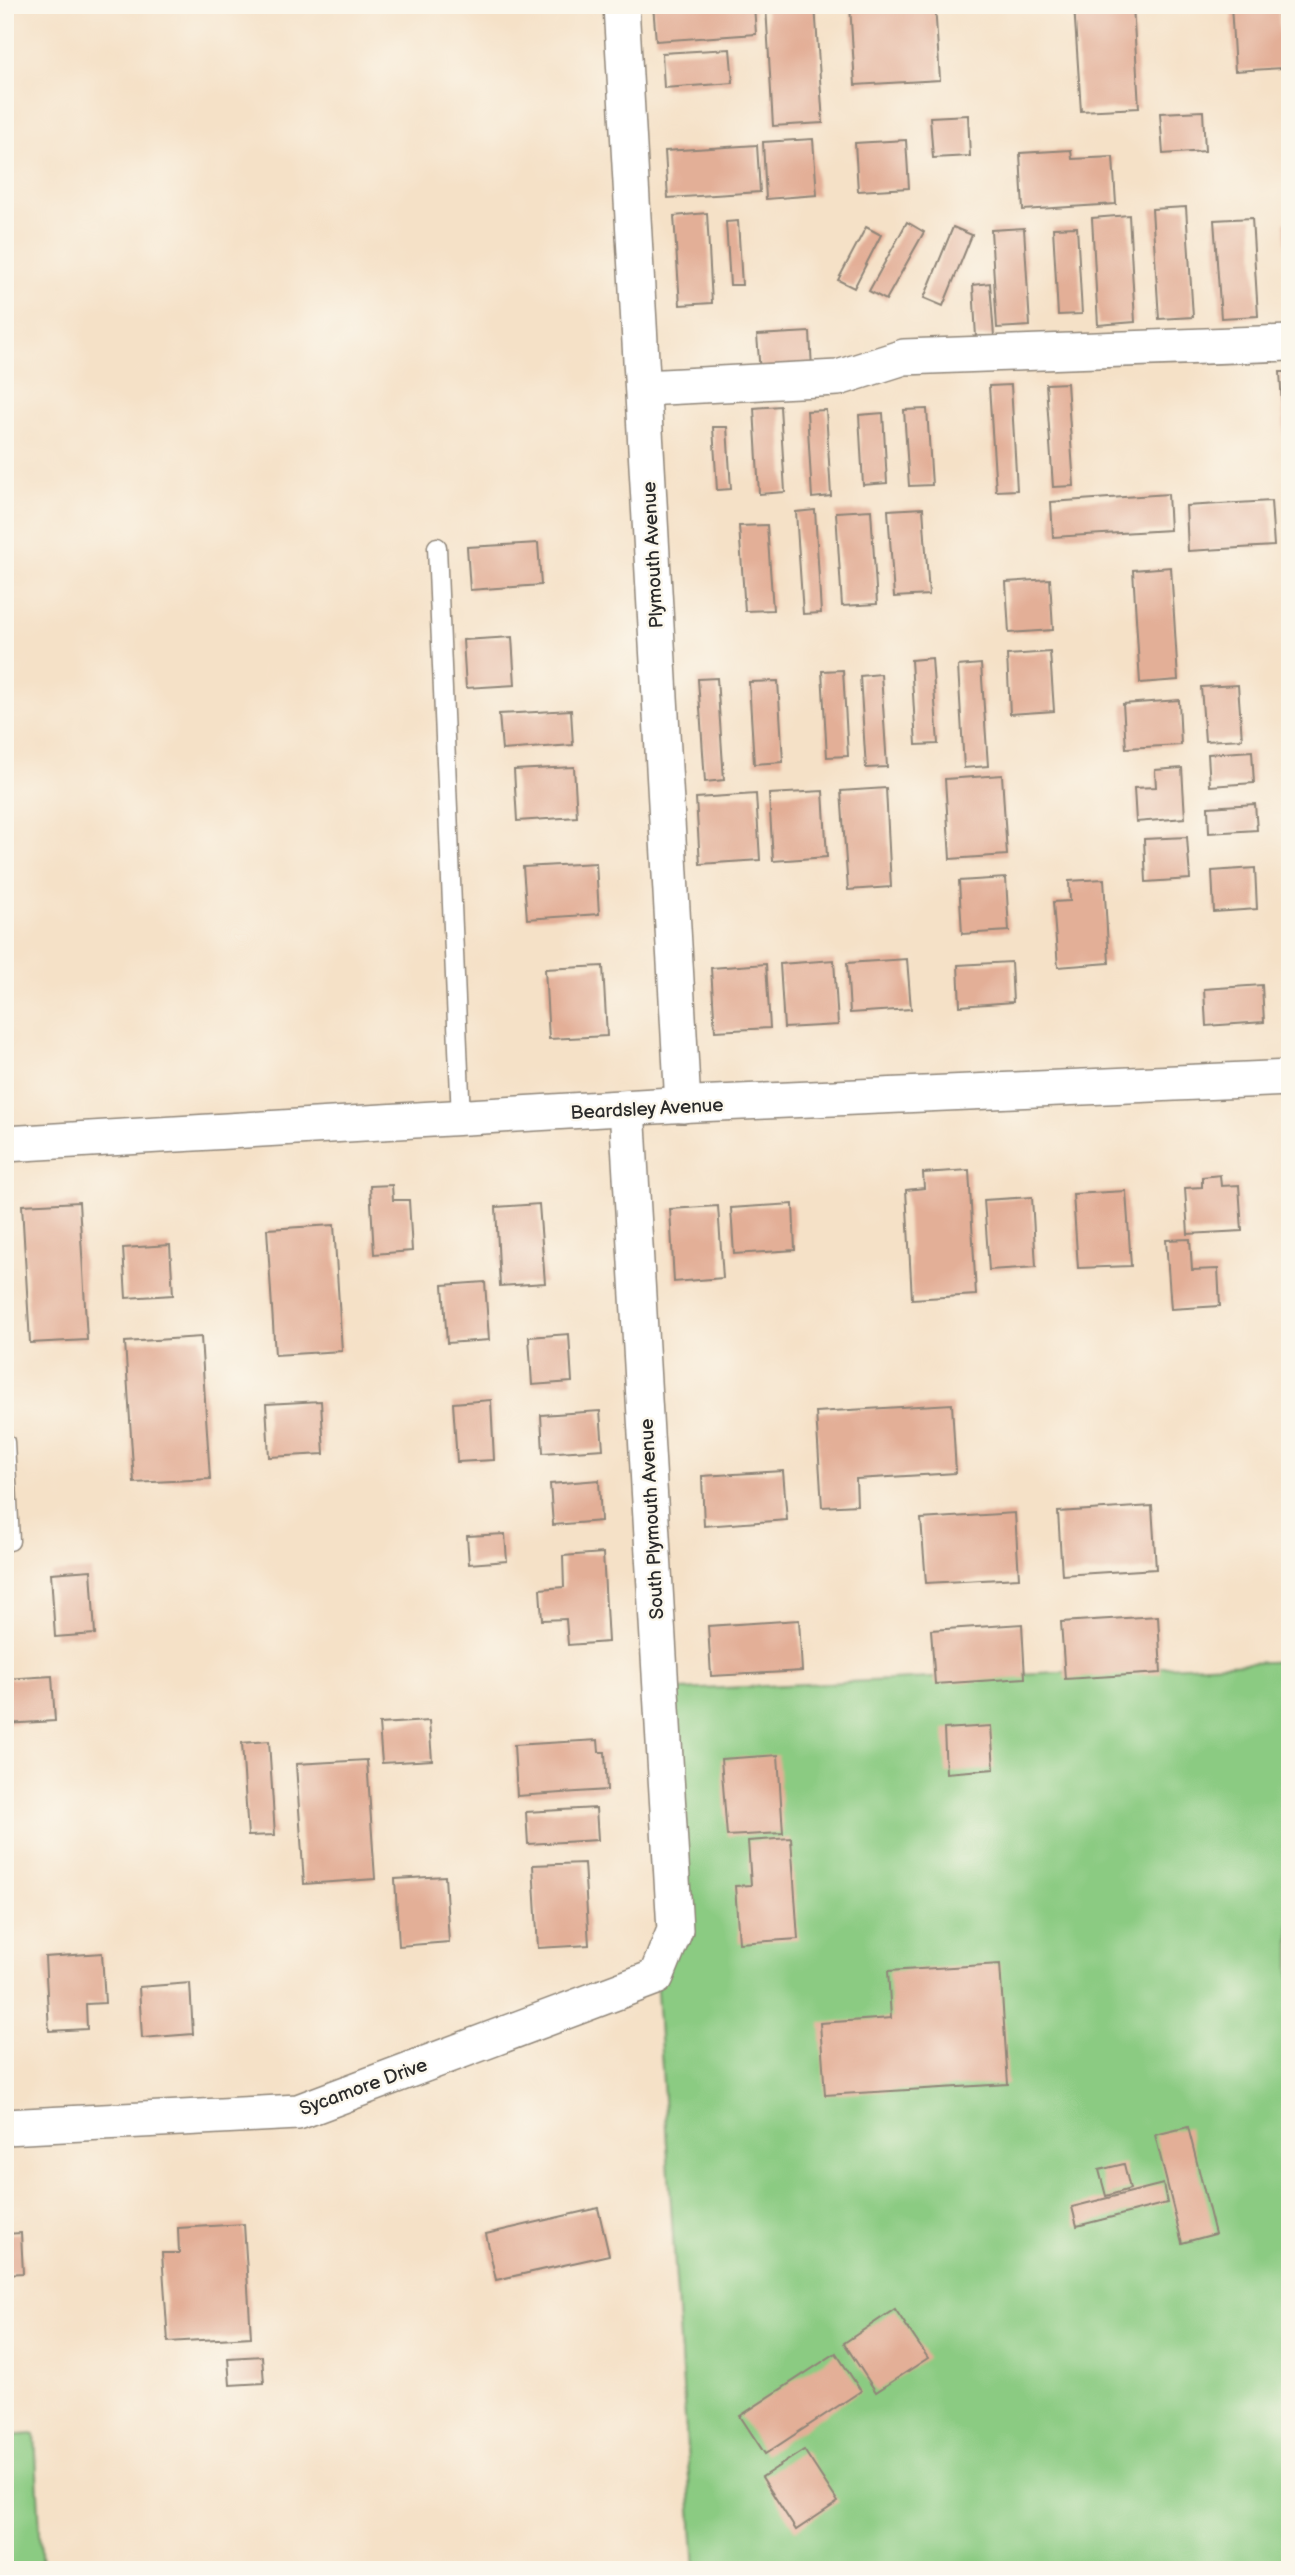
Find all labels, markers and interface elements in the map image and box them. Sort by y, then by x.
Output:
street label: Plymouth Avenue [638,481,669,629]
street label: Beardsley Avenue [570,1094,724,1125]
street label: South Plymouth Avenue [636,1418,669,1620]
street label: Sycamore Drive [296,2054,431,2121]

